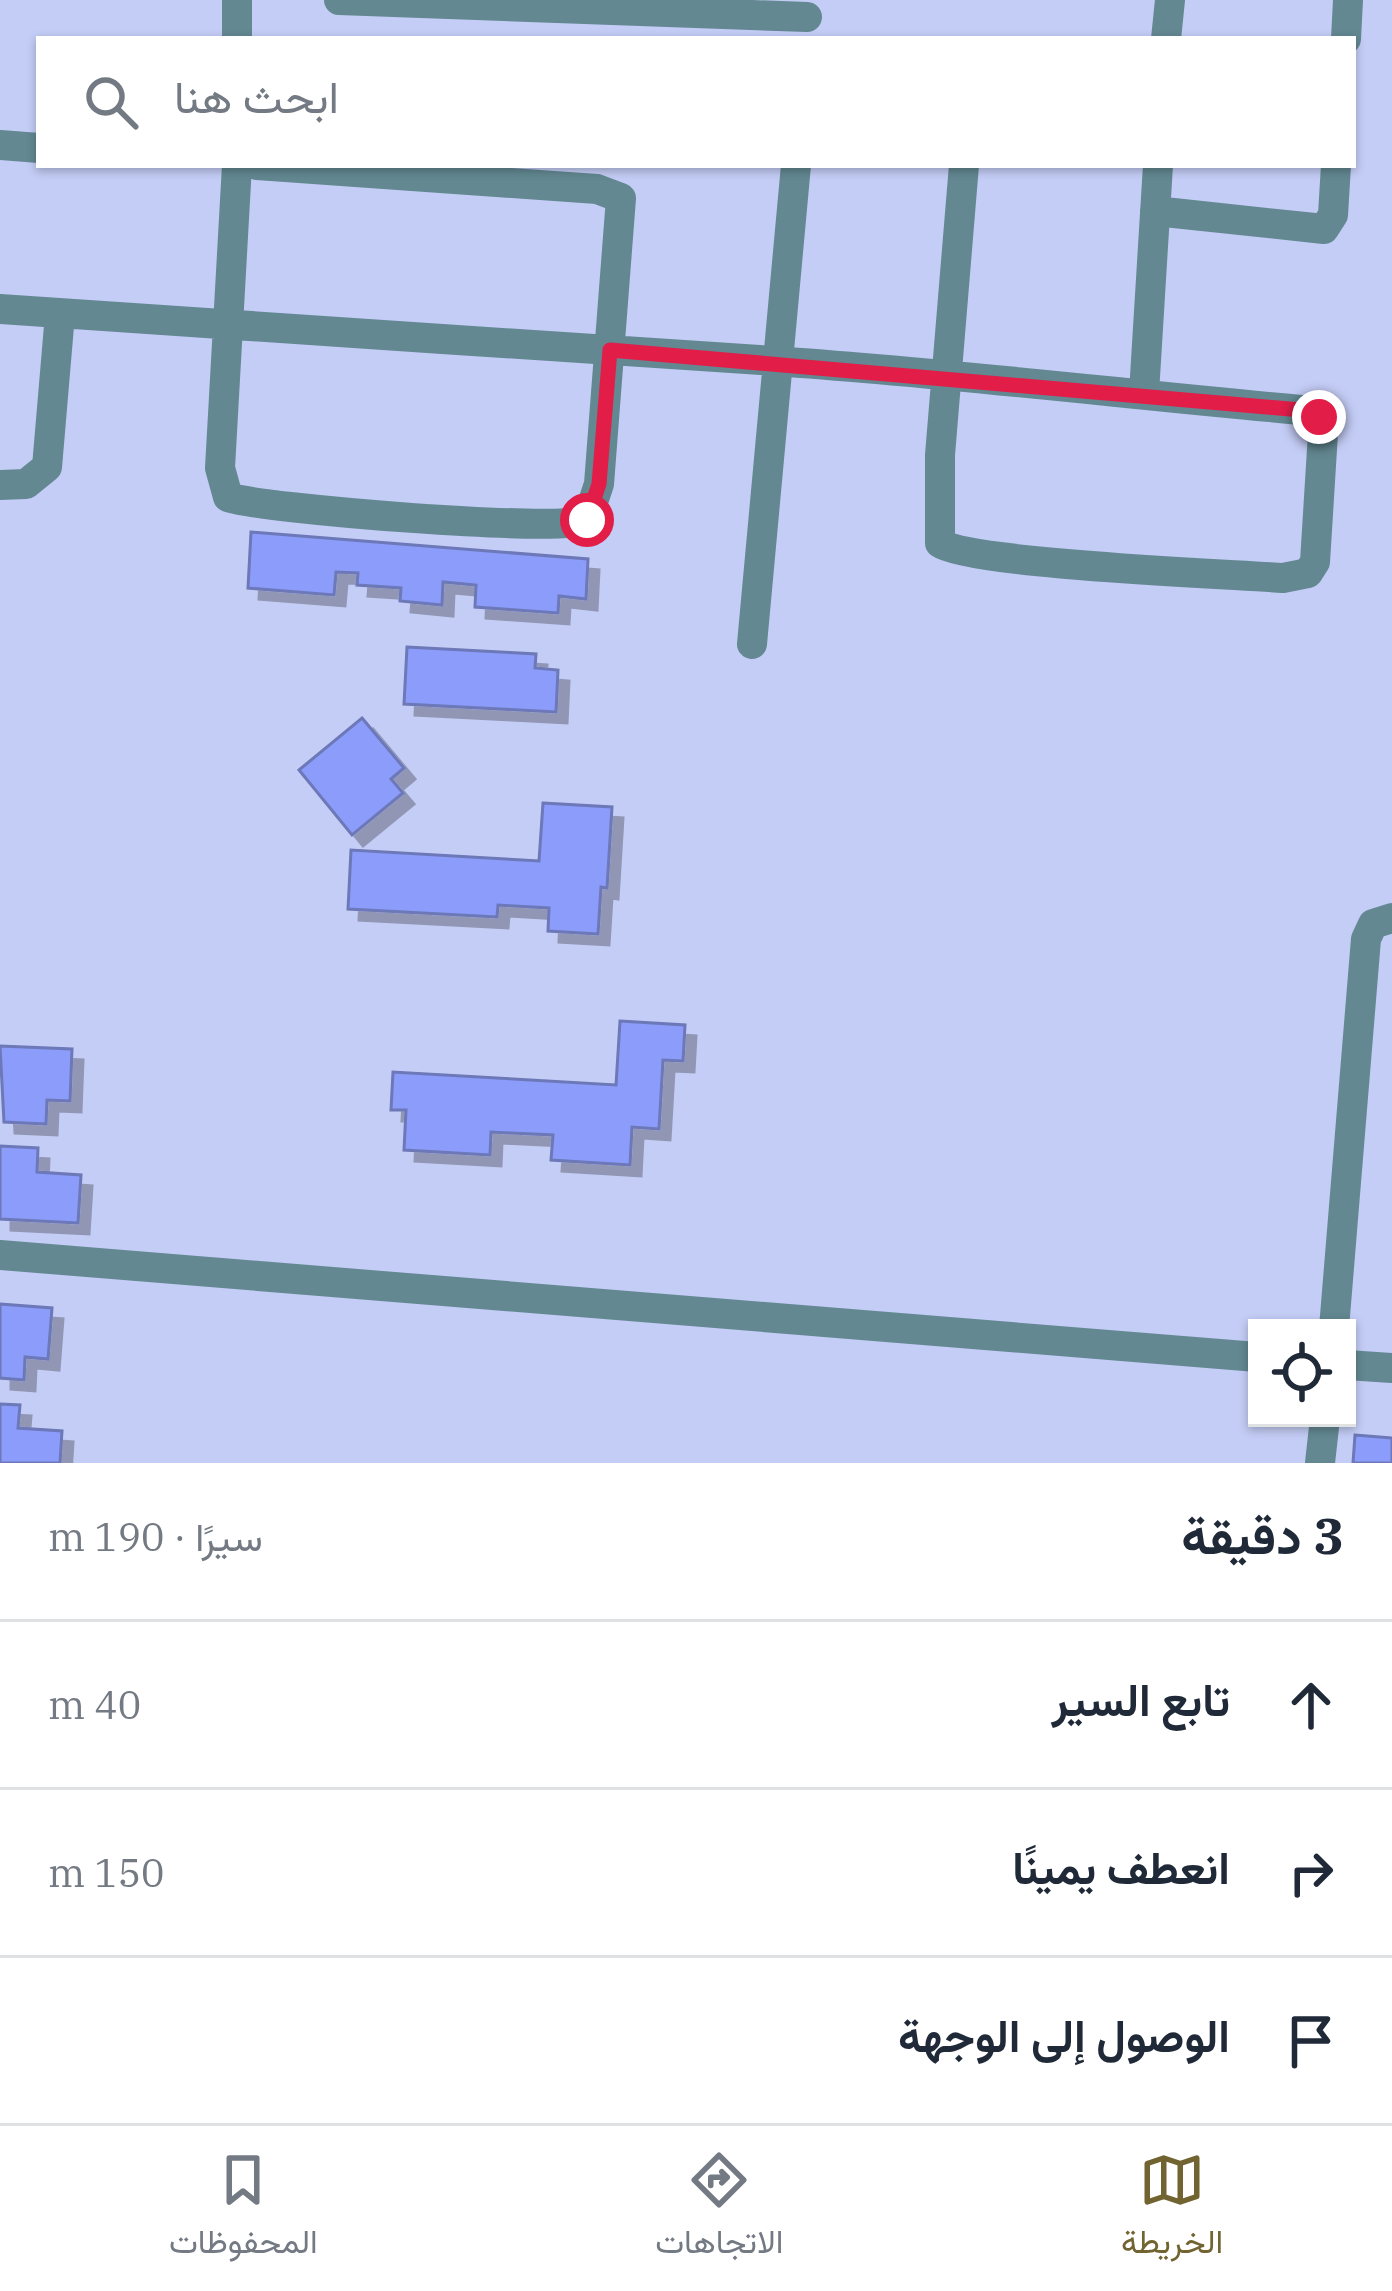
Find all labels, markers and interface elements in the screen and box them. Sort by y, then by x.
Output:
search box [36,36,1356,168]
text: ابحث هنا [174,67,339,125]
icon: search [78,69,144,135]
route end [1292,390,1346,444]
route start [560,493,614,547]
map controls [1248,1319,1356,1427]
button: locate [1248,1319,1356,1427]
text: 3 دقيقة [1181,1502,1344,1568]
text: سيرًا · 190 m [48,1511,263,1562]
text: تابع السير [1052,1670,1230,1728]
icon: ahead [1278,1672,1344,1738]
text: 40 m [48,1679,141,1730]
text: انعطف يمينًا [1012,1838,1230,1896]
icon: right [1278,1840,1344,1906]
text: 150 m [48,1847,164,1898]
text: الوصول إلى الوجهة [898,2006,1230,2064]
icon: arrive [1278,2008,1344,2074]
tab: المحفوظات [169,2147,318,2271]
tab: الاتجاهات [655,2147,783,2271]
tab: الخريطة [1121,2147,1223,2271]

